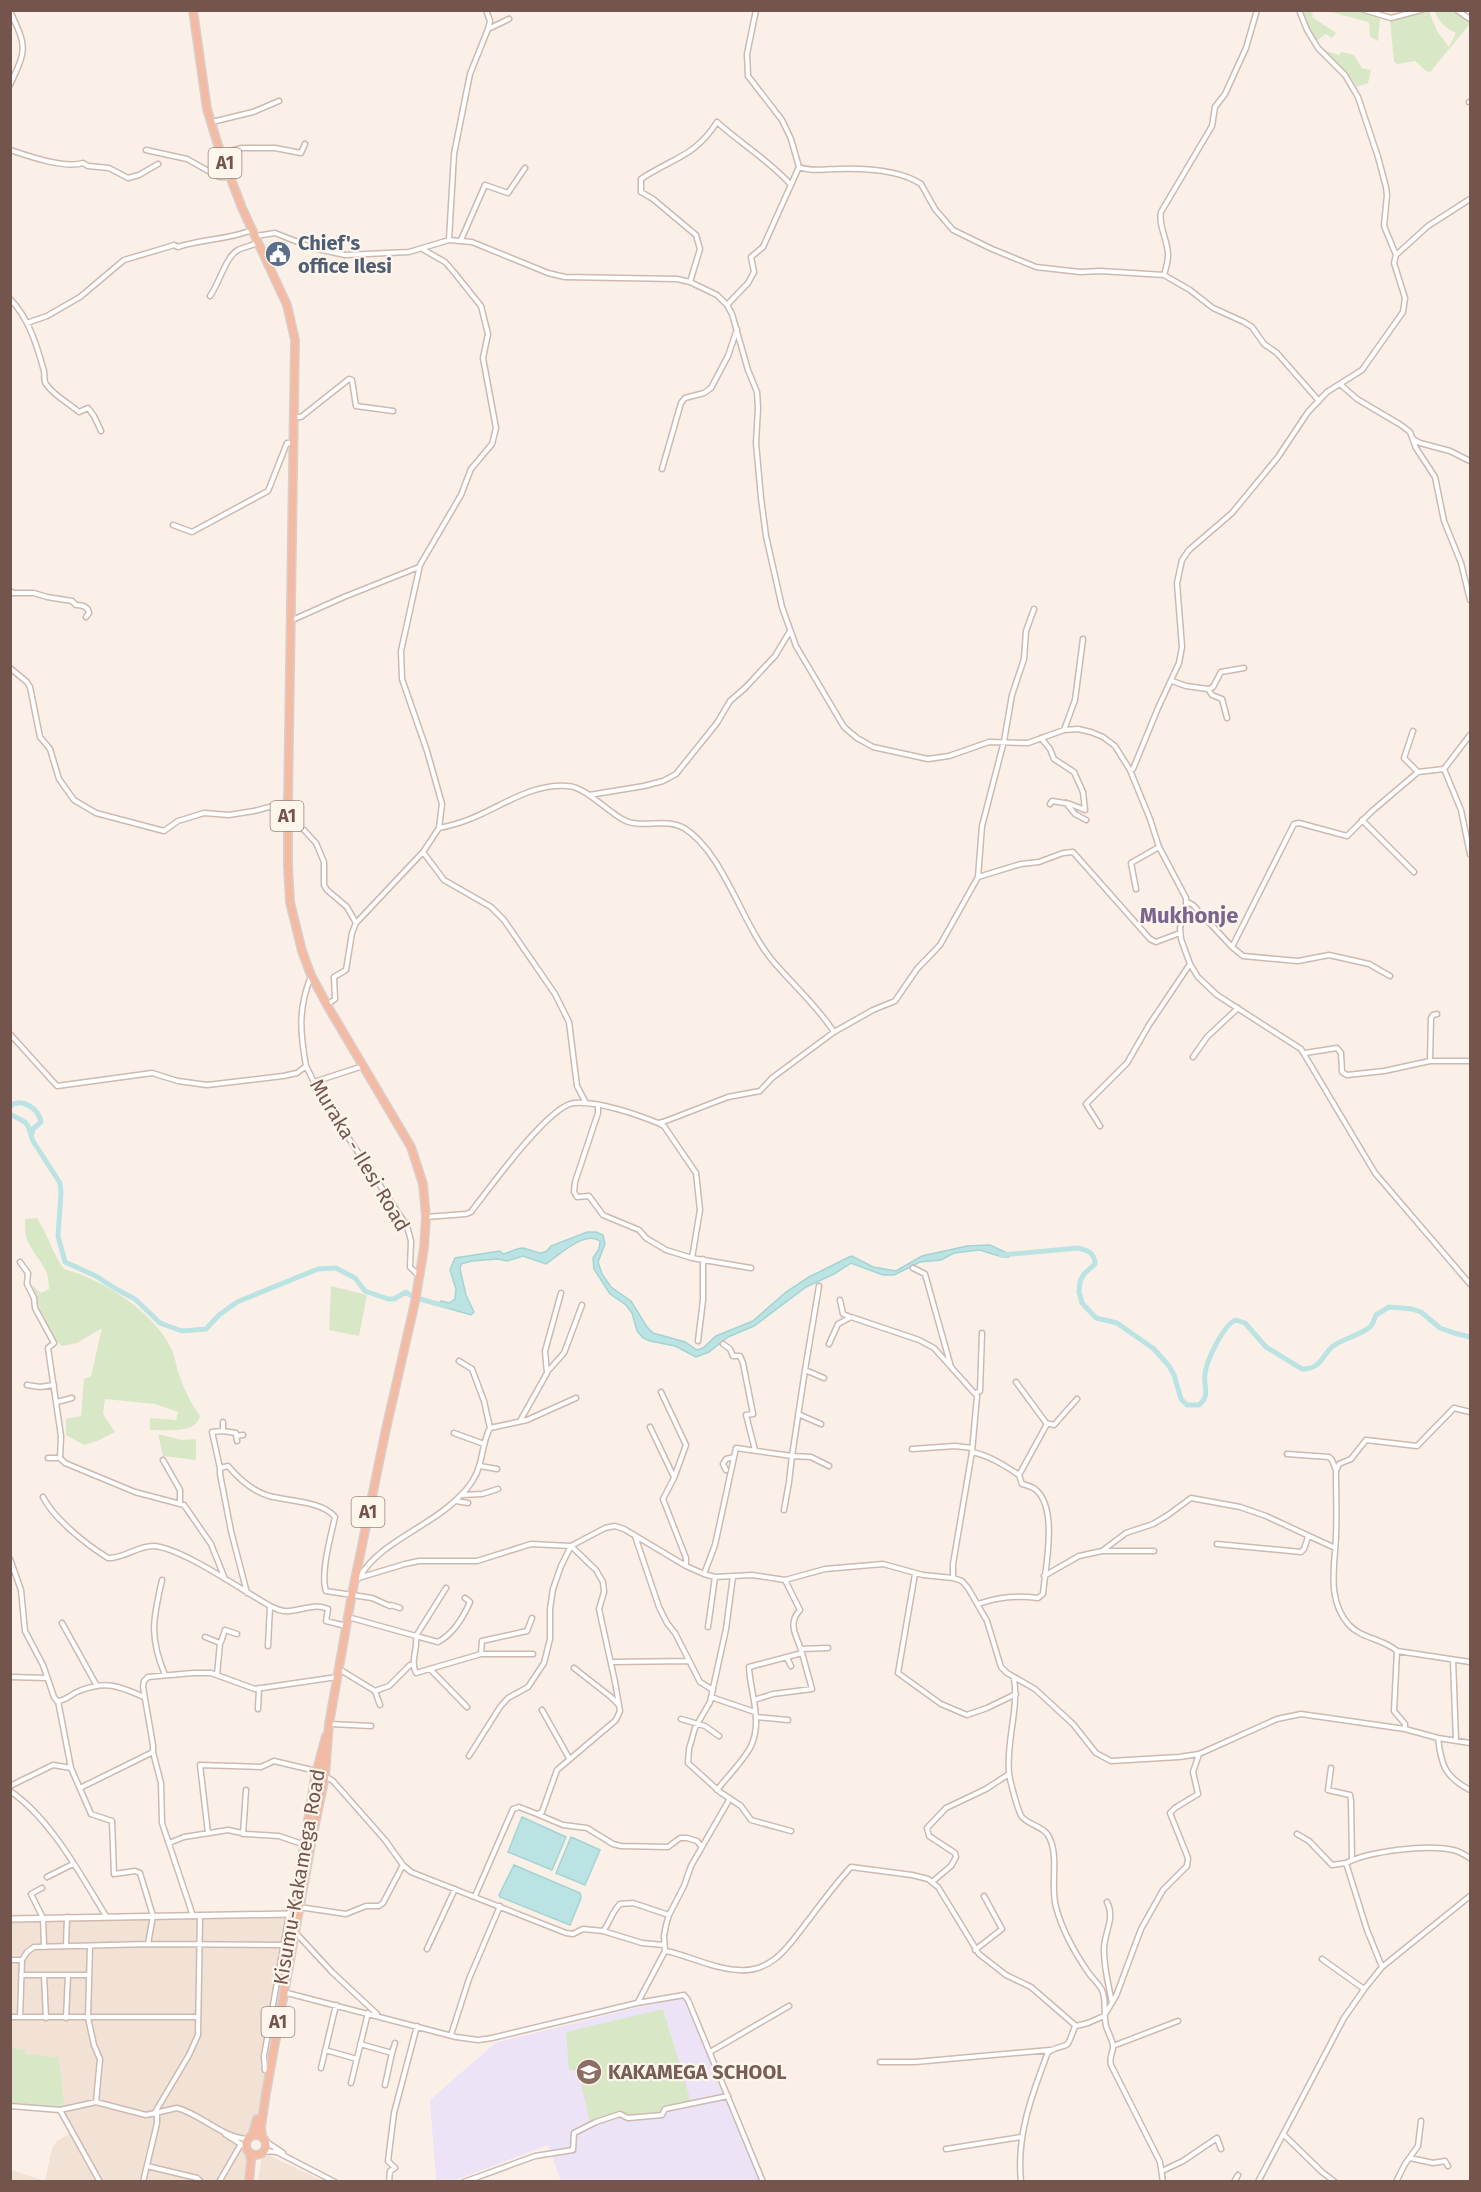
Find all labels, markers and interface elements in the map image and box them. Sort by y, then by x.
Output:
road number: A1 [208,148,242,178]
place label: Chief's office Ilesi [298,231,392,278]
public building icon: Chief's office Ilesi [263,239,293,269]
road number: A1 [270,801,304,831]
district label: Mukhonje [1140,902,1238,929]
street label: Muraka - Ilesi Road [305,1074,415,1236]
road number: A1 [352,1497,385,1527]
street label: Kisumu-Kakamega Road [268,1767,330,1987]
road number: A1 [262,2007,294,2037]
school or university icon: KAKAMEGA SCHOOL [574,2057,604,2087]
place label: KAKAMEGA SCHOOL [608,2060,786,2084]

